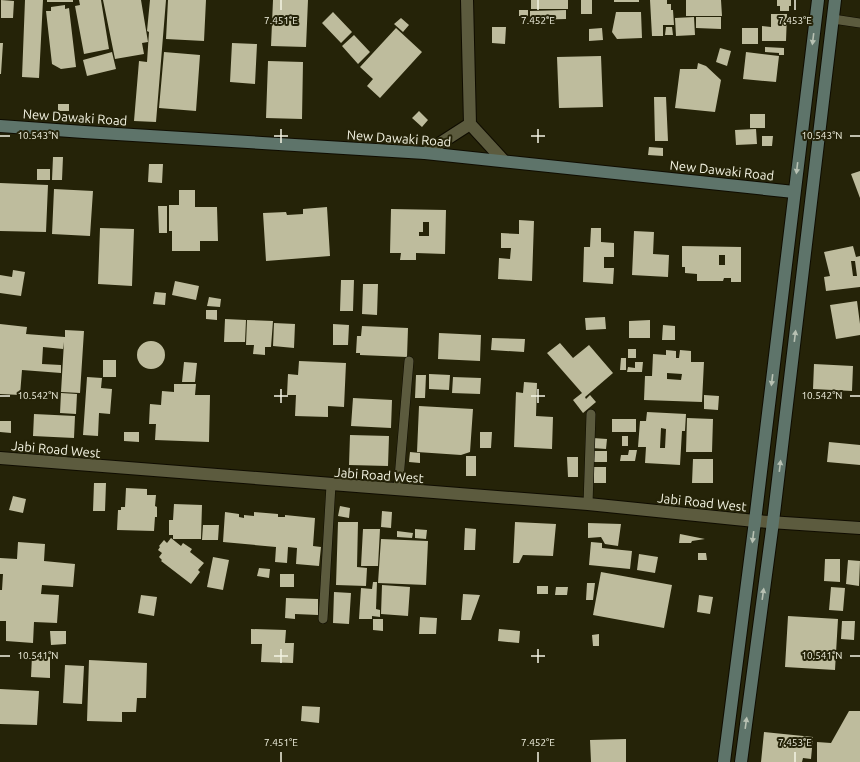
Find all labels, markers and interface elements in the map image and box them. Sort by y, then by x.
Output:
text: 7.451°E [264,15,298,26]
text: 7.452°E [521,15,555,26]
text: 7.453°E [778,15,812,26]
one-way arrow [810,33,816,45]
street label: New Dawaki Road [22,106,128,128]
street label: New Dawaki Road [346,127,452,149]
text: 10.543°N [17,130,59,141]
text: 10.543°N [801,130,843,141]
street label: New Dawaki Road [669,158,775,182]
one-way arrow [794,162,800,174]
one-way arrow [792,330,798,342]
one-way arrow [769,374,775,386]
text: 10.542°N [17,390,59,401]
text: 10.542°N [801,390,843,401]
street label: Jabi Road West [11,438,101,460]
one-way arrow [777,459,783,472]
street label: Jabi Road West [334,465,424,485]
street label: Jabi Road West [657,490,747,514]
one-way arrow [750,531,756,543]
one-way arrow [760,588,766,601]
text: 10.541°N [17,650,59,661]
text: 10.541°N [801,650,843,661]
one-way arrow [743,717,749,729]
text: 7.451°E [264,737,298,748]
text: 7.452°E [521,737,555,748]
text: 7.453°E [778,737,812,748]

